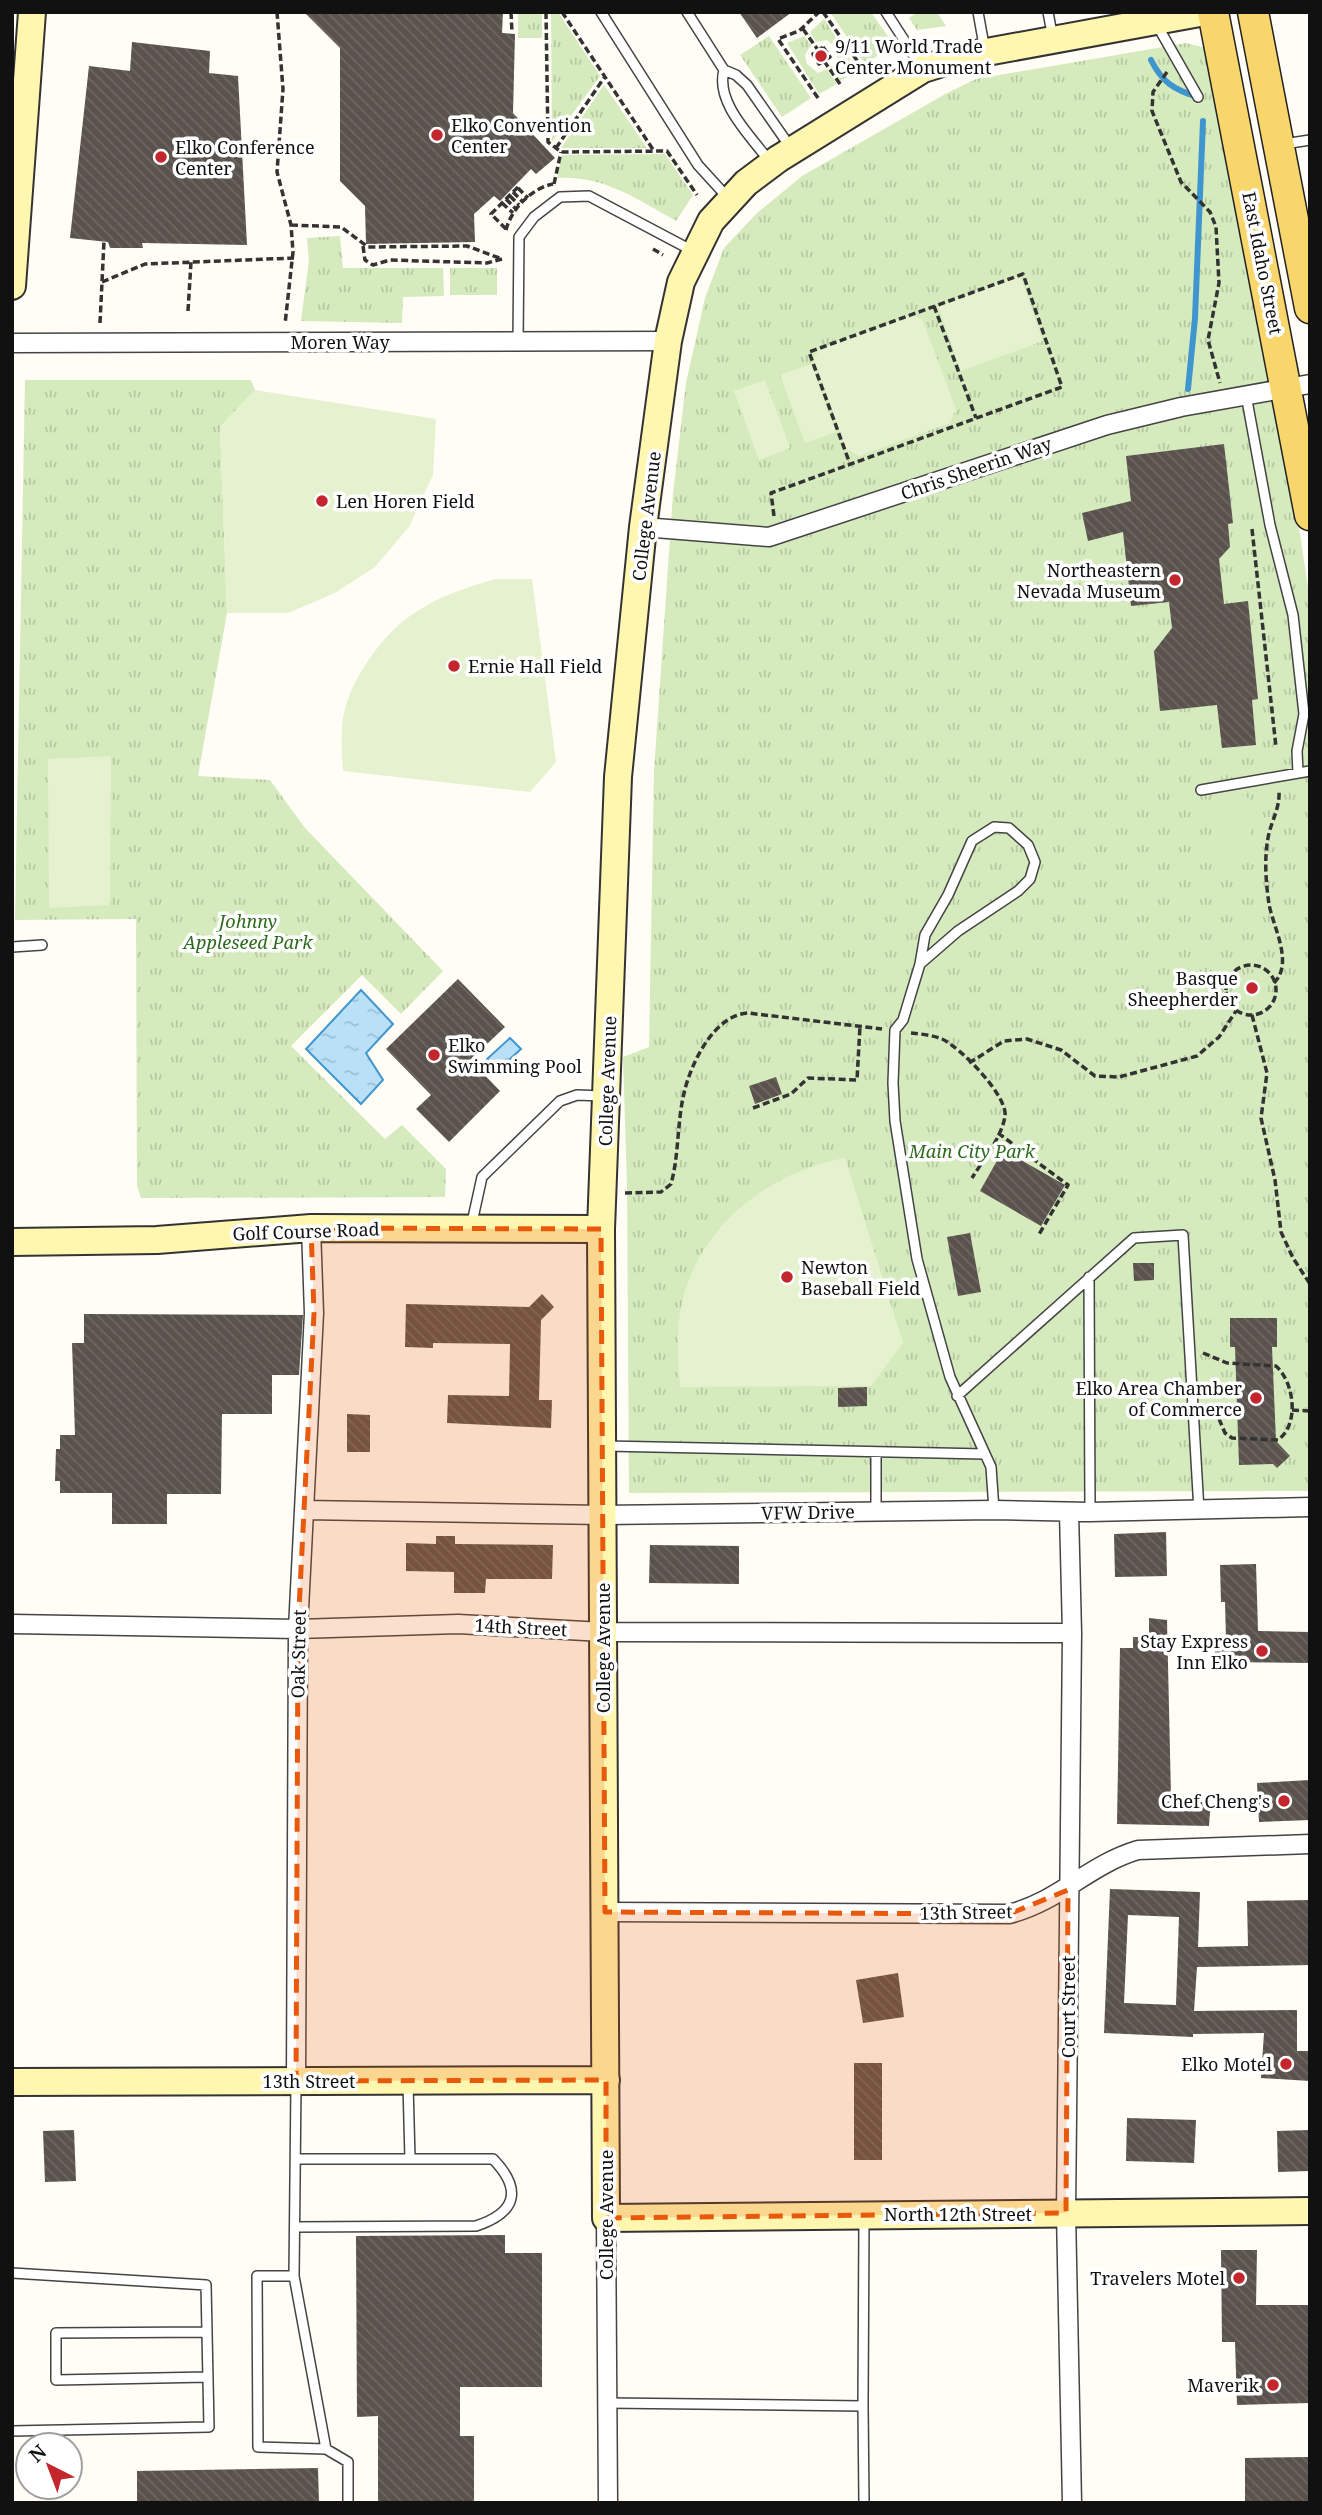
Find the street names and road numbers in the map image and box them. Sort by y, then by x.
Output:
street label: East Idaho Street [1237,190,1289,336]
street label: Moren Way [290,330,390,354]
street label: Chris Sheerin Way [897,431,1055,505]
street label: College Avenue [626,450,666,582]
street label: College Avenue [593,1015,621,1147]
street label: Golf Course Road [232,1216,380,1246]
street label: VFW Drive [761,1499,855,1525]
street label: College Avenue [591,1583,615,1713]
street label: Oak Street [285,1609,311,1699]
street label: 14th Street [474,1613,568,1641]
street label: 13th Street [919,1899,1013,1925]
street label: Court Street [1056,1956,1080,2058]
street label: 13th Street [263,2069,355,2093]
street label: College Avenue [594,2150,618,2280]
street label: North 12th Street [884,2202,1032,2226]

